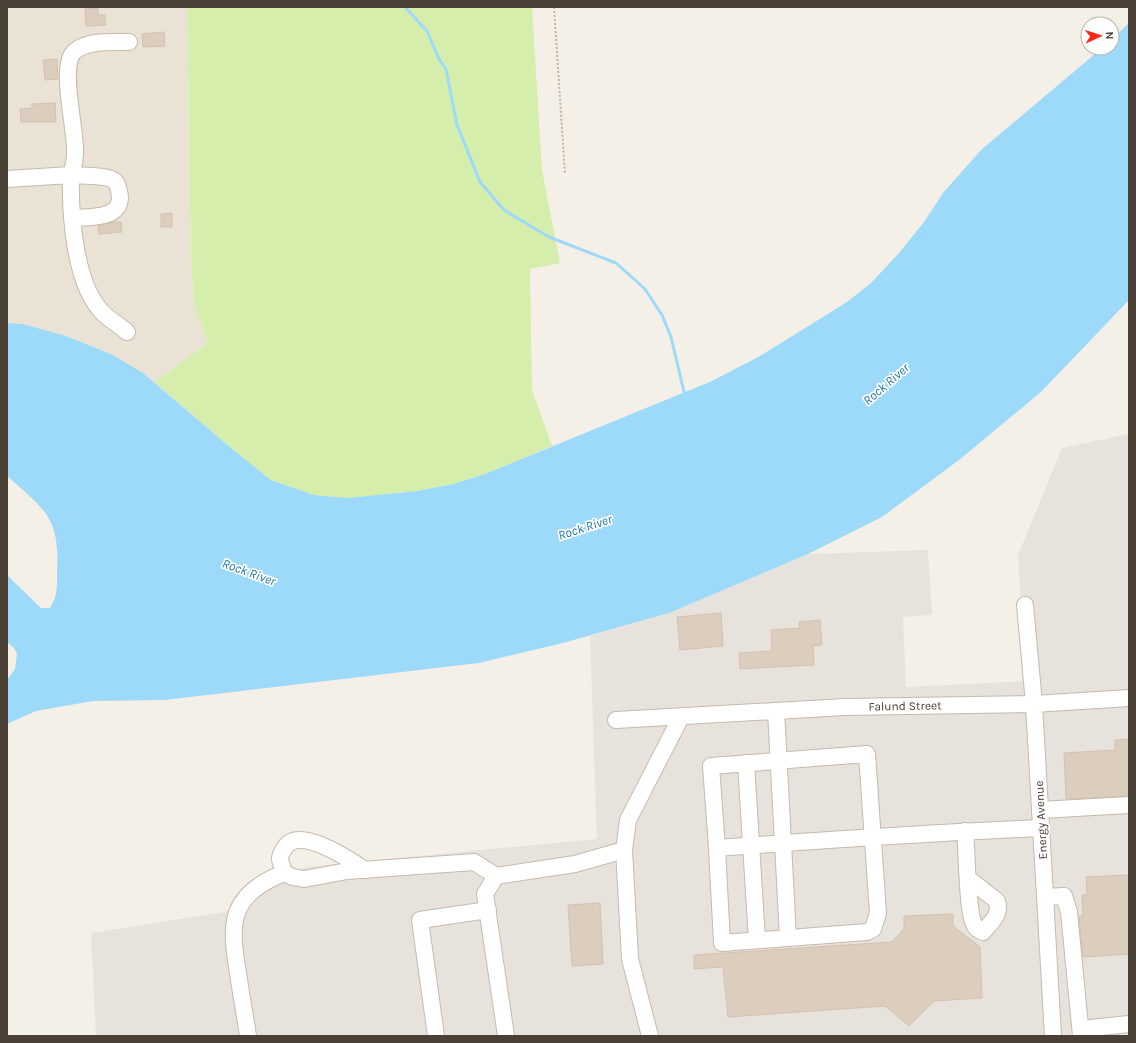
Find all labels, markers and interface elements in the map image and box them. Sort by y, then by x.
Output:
north arrow [1080,16,1120,56]
text: N [1103,31,1116,40]
water label: Rock River [860,360,912,408]
water label: Rock River [556,511,614,543]
water label: Rock River [220,555,278,589]
street label: Falund Street [868,698,942,714]
street label: Energy Avenue [1032,780,1050,860]

